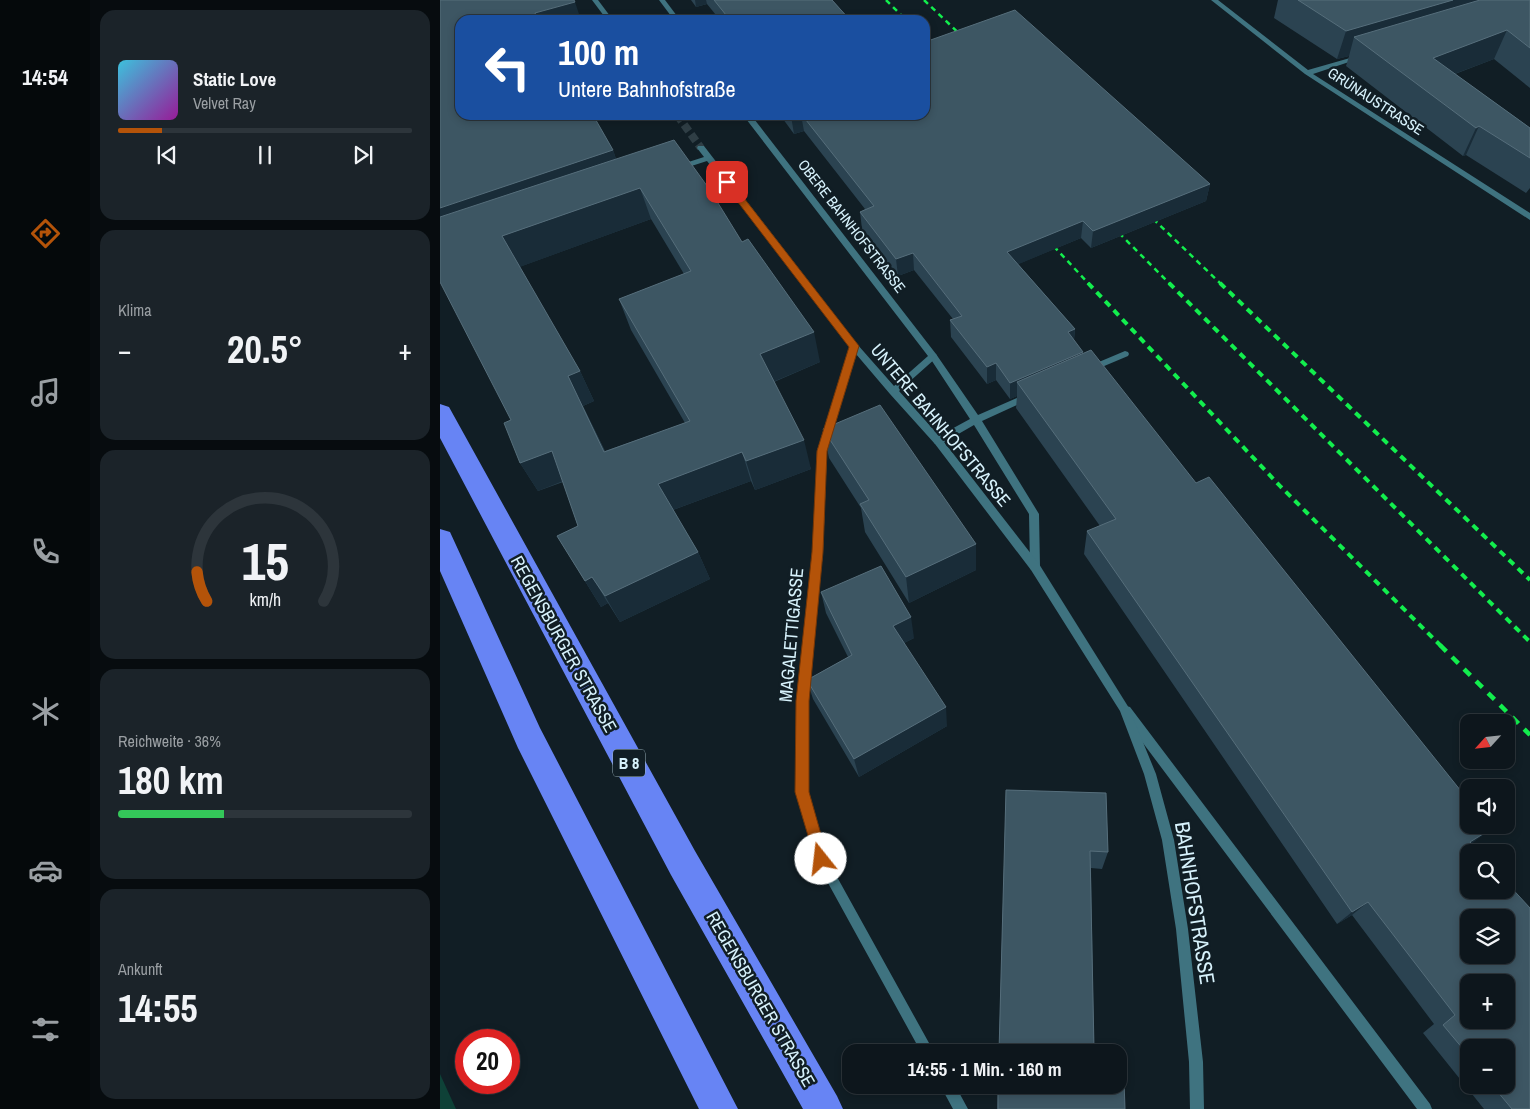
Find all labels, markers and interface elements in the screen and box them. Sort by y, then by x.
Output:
text: 100 m [558,29,639,76]
icon: left [475,35,540,100]
text: 14:54 [22,62,68,92]
street label: GRÜNAUSTRASSE [1324,62,1428,140]
text: Static Love [193,66,276,92]
text: Untere Bahnhofstraße [558,74,736,104]
text: Velvet Ray [193,92,256,114]
icon: previous [153,141,181,169]
icon: pause [251,141,279,169]
icon: next [349,141,377,169]
street label: OBERE BAHNHOFSTRASSE [793,155,911,297]
pin [706,161,748,203]
icon: arrive [713,168,741,196]
icon: directions [28,216,63,251]
text: Klima [118,299,152,321]
text: 20.5° [227,324,303,375]
text: − [118,331,131,369]
text: + [399,331,412,369]
street label: UNTERE BAHNHOFSTRASSE [865,338,1017,512]
icon: music [28,375,63,410]
text: 15 [241,526,289,596]
icon: phone [28,534,63,569]
street label: REGENSBURGER STRASSE [505,551,623,737]
street label: MAGALETTIGASSE [773,567,809,703]
text: km/h [249,588,281,612]
icon: climate [28,694,63,729]
north arrow [1460,714,1515,769]
map controls [1460,714,1515,1094]
text: Reichweite · 36% [118,730,221,752]
road number: B 8 [613,750,645,776]
text: 180 km [118,755,224,806]
button: sound [1460,779,1515,834]
street label: BAHNHOFSTRASSE [1168,819,1222,987]
position arrow [794,832,846,884]
button: search [1460,844,1515,899]
icon: car [28,853,63,888]
street label: REGENSBURGER STRASSE [701,907,821,1091]
button: layers [1460,909,1515,964]
text: Ankunft [118,958,163,980]
button: + [1460,974,1515,1029]
text: 14:55 [118,983,198,1034]
icon: filters [28,1012,63,1047]
speed limit sign: 20 [455,1029,520,1094]
button: − [1460,1039,1515,1094]
text: 14:55 · 1 Min. · 160 m [907,1056,1062,1082]

